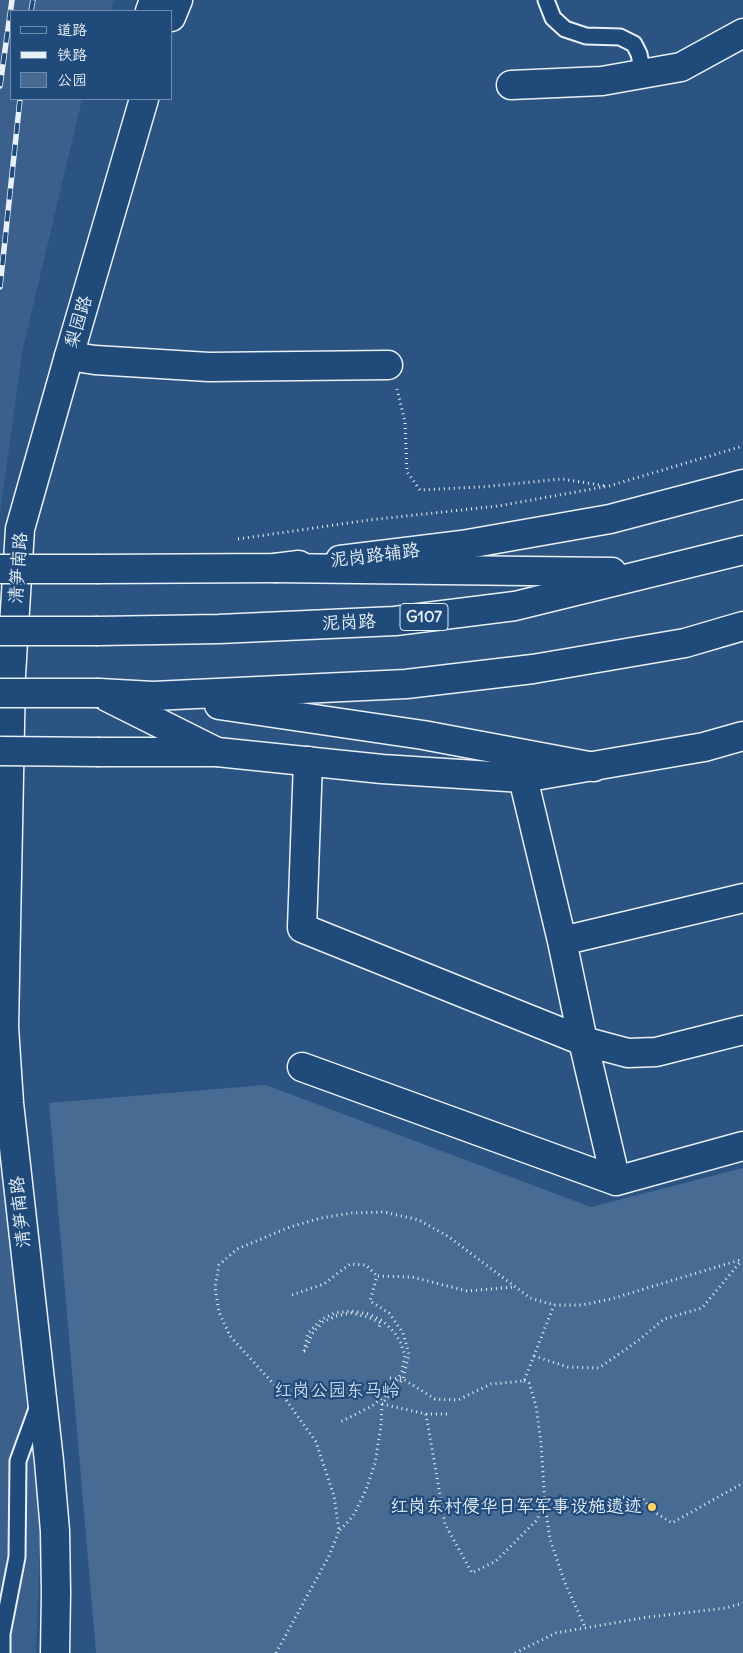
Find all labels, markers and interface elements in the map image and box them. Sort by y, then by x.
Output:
legend [10,10,172,100]
text: 道路 [57,20,87,39]
text: 铁路 [57,45,87,64]
text: 公园 [57,70,87,89]
street label: 梨园路 [61,293,97,351]
street label: 清笋南路 [6,531,32,605]
street label: 泥岗路辅路 [329,540,421,572]
road number: G107 [400,604,448,630]
street label: 泥岗路 [321,611,377,635]
street label: 清笋南路 [6,1175,36,1249]
park label: 红岗公园东马岭 [274,1380,400,1402]
place label: 红岗东村侵华日军军事设施遗迹 [390,1496,642,1518]
marker: 红岗东村侵华日军军事设施遗迹 [646,1501,658,1513]

